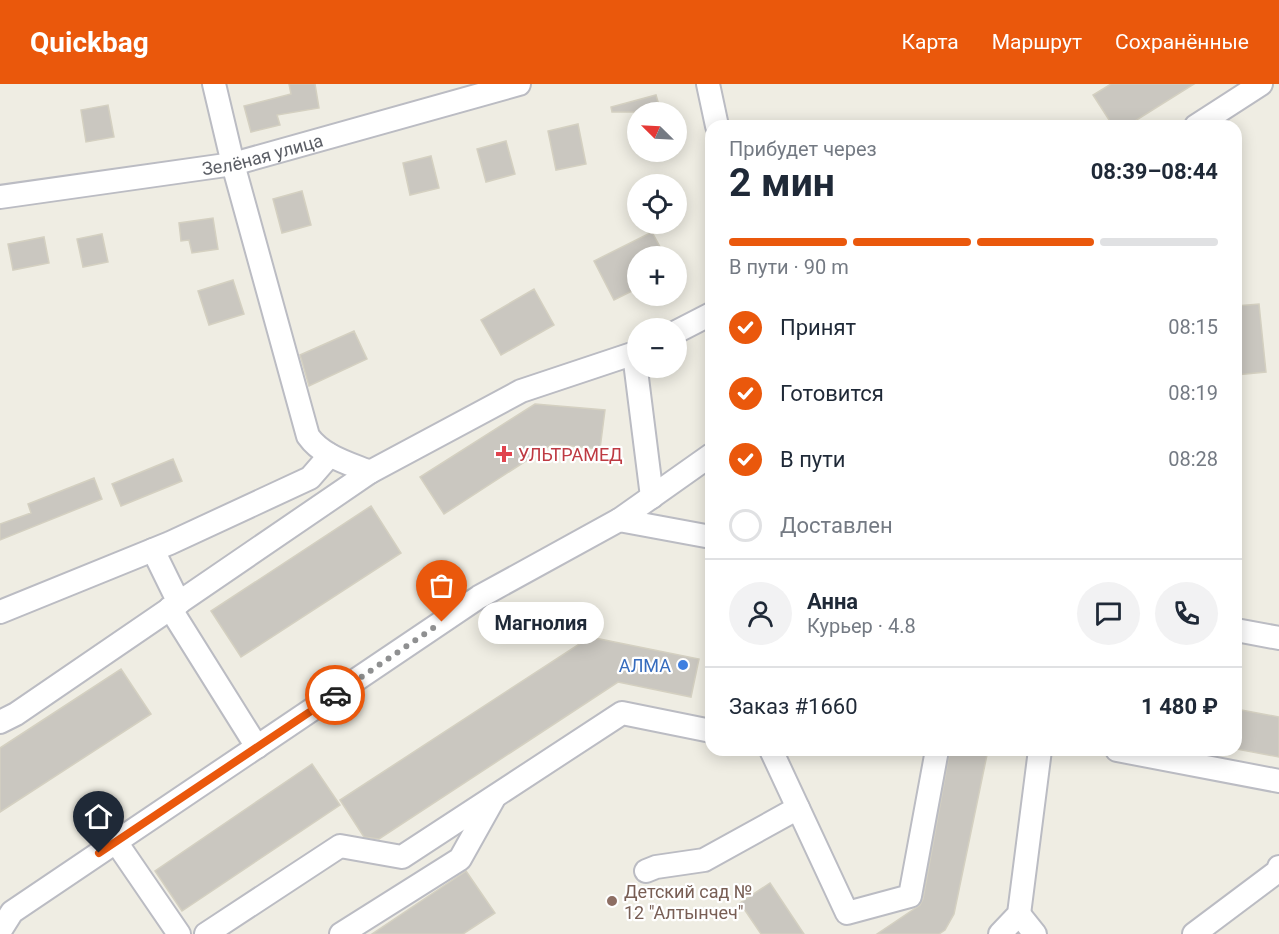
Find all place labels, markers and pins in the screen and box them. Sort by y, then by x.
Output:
place label: УЛЬТРАМЕД [518,444,623,465]
marker: УЛЬТРАМЕД [495,445,513,463]
pin [416,560,467,622]
callout: Магнолия [478,601,604,643]
place label: АЛМА [619,655,671,676]
marker: АЛМА [676,658,690,672]
pin [73,791,124,853]
place label: Детский сад № 12 "Алтынчеч" [624,881,752,923]
marker: Детский сад № 12 "Алтынчеч" [605,894,619,908]

